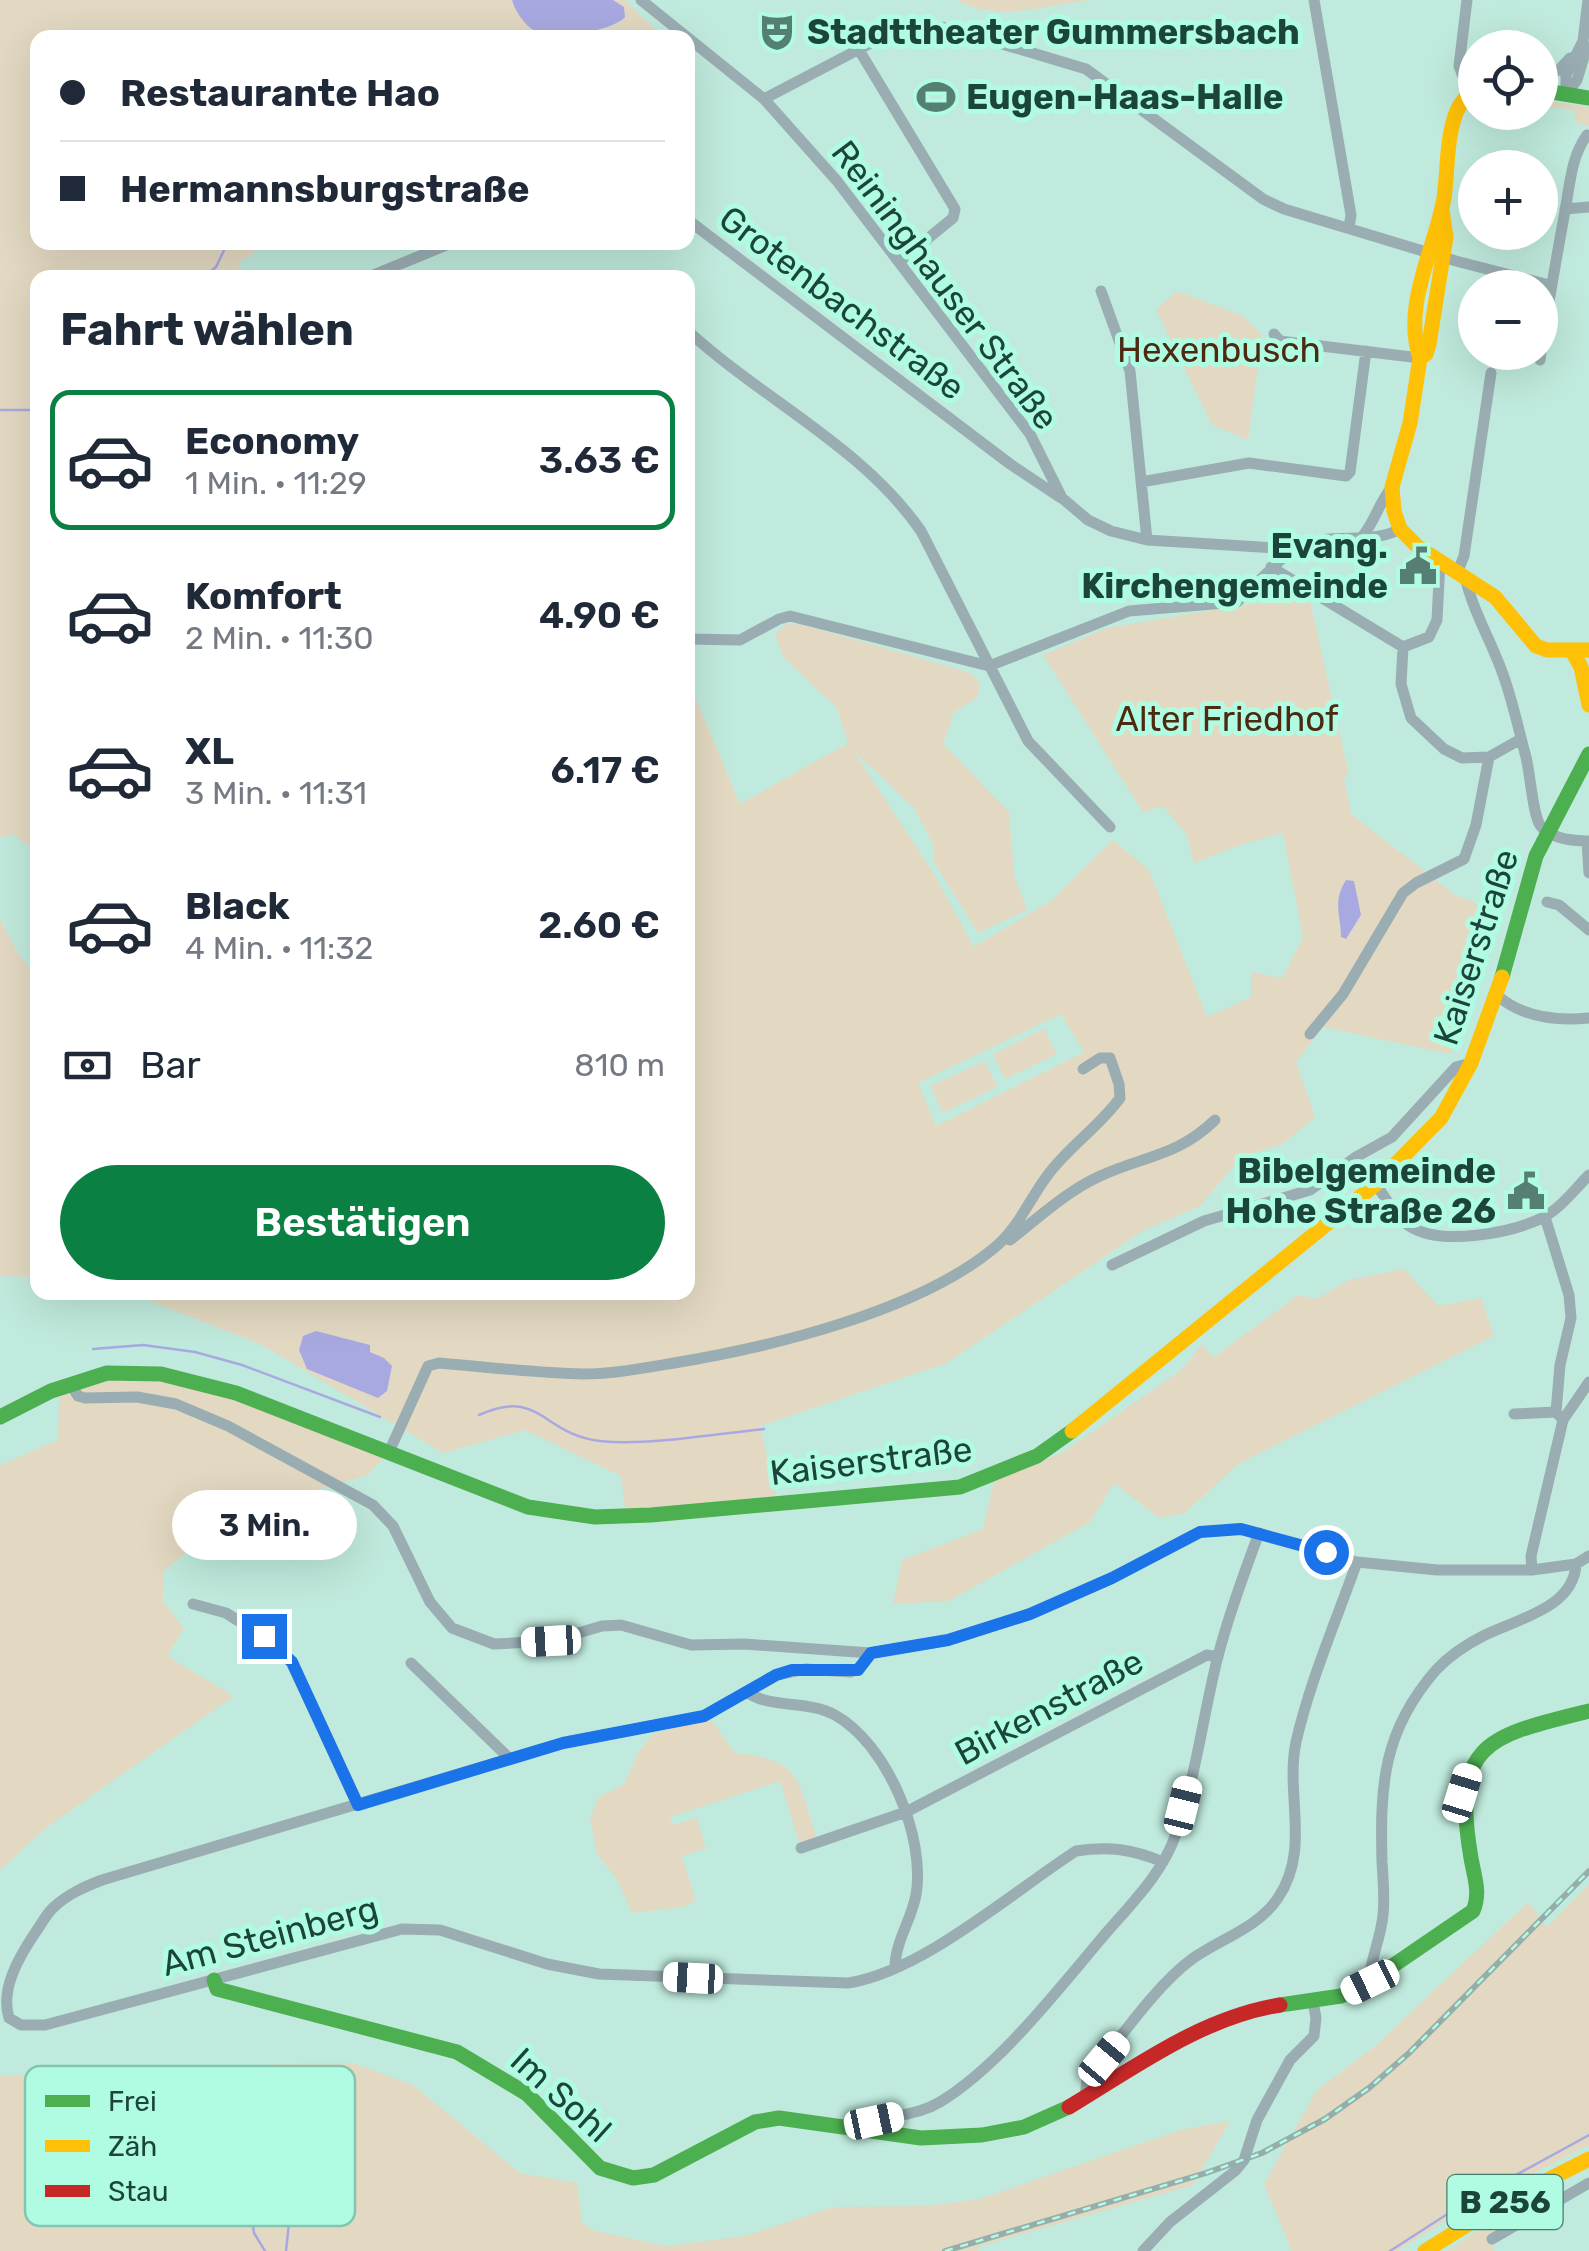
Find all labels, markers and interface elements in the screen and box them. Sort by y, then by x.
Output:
theatre icon: Stadttheater Gummersbach [756,11,798,53]
place label: Stadttheater Gummersbach [807,11,1300,53]
map controls [1458,30,1558,370]
button: locate [1458,30,1558,130]
text: Restaurante Hao [120,70,440,116]
sports icon: Eugen-Haas-Halle [915,76,957,118]
place label: Eugen-Haas-Halle [966,76,1283,118]
street label: Reininghauser Straße [823,132,1067,438]
button: + [1458,150,1558,250]
text: Hermannsburgstraße [120,166,530,212]
street label: Grotenbachstraße [711,197,973,409]
button: − [1458,270,1558,370]
text: Fahrt wählen [60,303,354,356]
park label: Hexenbusch [1117,329,1321,371]
icon: car [65,415,155,505]
text: Economy [185,418,359,464]
text: 3.63 € [539,437,660,483]
text: 1 Min. · 11:29 [185,464,367,502]
place label: Evang. Kirchengemeinde [1081,525,1388,607]
public building icon: Evang. Kirchengemeinde [1397,545,1439,587]
icon: car [65,570,155,660]
text: Komfort [185,573,342,619]
text: 4.90 € [539,592,660,638]
text: 2 Min. · 11:30 [185,619,374,657]
park label: Alter Friedhof [1115,698,1339,740]
icon: car [65,725,155,815]
text: XL [185,728,234,774]
text: 6.17 € [551,747,660,793]
text: 3 Min. · 11:31 [185,774,367,812]
street label: Kaiserstraße [1425,844,1527,1050]
icon: car [65,880,155,970]
text: Black [185,883,290,929]
text: 2.60 € [538,902,660,948]
text: 4 Min. · 11:32 [185,929,373,967]
icon: cash [60,1038,115,1093]
text: Bar [140,1042,201,1088]
text: 810 m [574,1046,665,1084]
place label: Bibelgemeinde Hohe Straße 26 [1226,1150,1496,1232]
button: Bestätigen [60,1165,665,1280]
public building icon: Bibelgemeinde Hohe Straße 26 [1505,1170,1547,1212]
street label: Kaiserstraße [768,1428,974,1494]
callout: 3 Min. [172,1491,356,1561]
text: 3 Min. [219,1506,310,1544]
route start [1304,1530,1349,1575]
route end [242,1614,287,1659]
car [520,1624,582,1658]
street label: Birkenstraße [948,1640,1150,1774]
car [1439,1760,1485,1826]
car [1161,1773,1205,1839]
street label: Am Steinberg [157,1887,383,1985]
car [1336,1955,1404,2009]
car [662,1961,724,1995]
car [1073,2026,1135,2092]
street label: Im Sohl [502,2039,620,2151]
legend [25,2066,355,2226]
text: Frei [108,2085,157,2118]
car [842,2100,906,2142]
text: Zäh [108,2130,157,2163]
text: Stau [108,2175,169,2208]
road number: B 256 [1448,2175,1562,2229]

